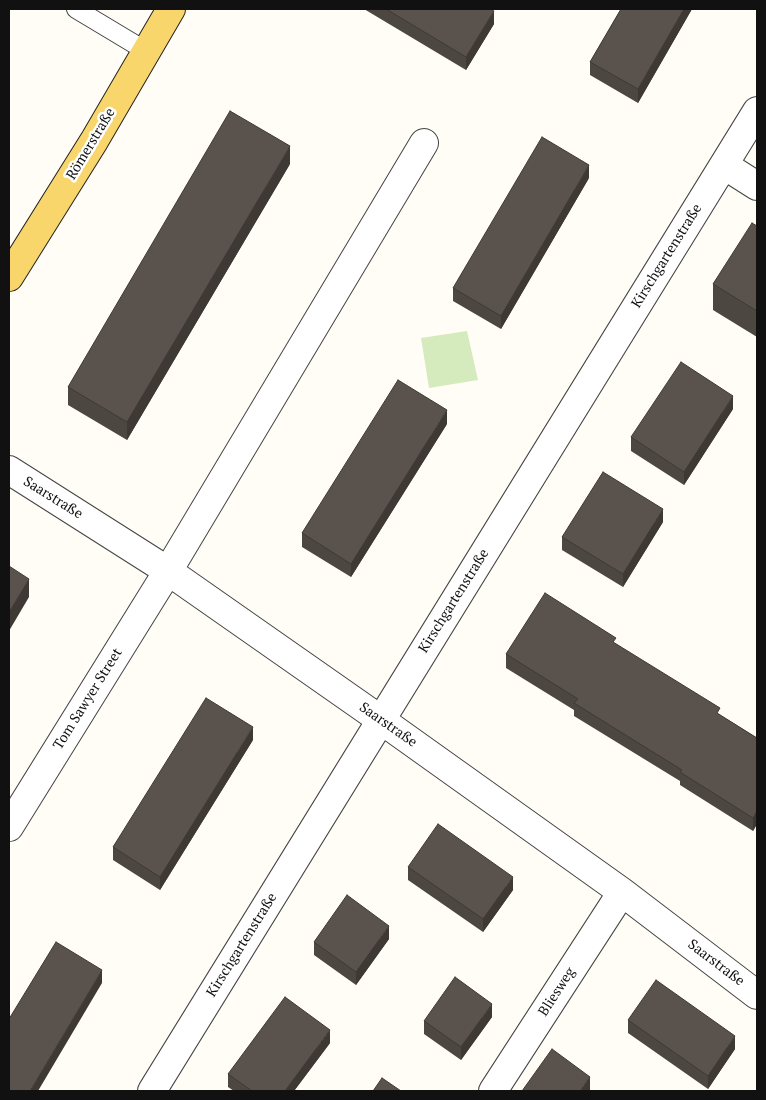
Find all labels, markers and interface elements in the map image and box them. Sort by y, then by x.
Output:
street label: Römerstraße [63,105,119,183]
street label: Kirschgartenstraße [628,201,706,311]
street label: Saarstraße [20,473,86,523]
street label: Kirschgartenstraße [415,546,493,656]
street label: Tom Sawyer Street [50,645,126,753]
street label: Saarstraße [356,699,420,751]
street label: Kirschgartenstraße [203,890,281,1000]
street label: Saarstraße [684,936,748,990]
street label: Bliesweg [535,965,579,1019]

